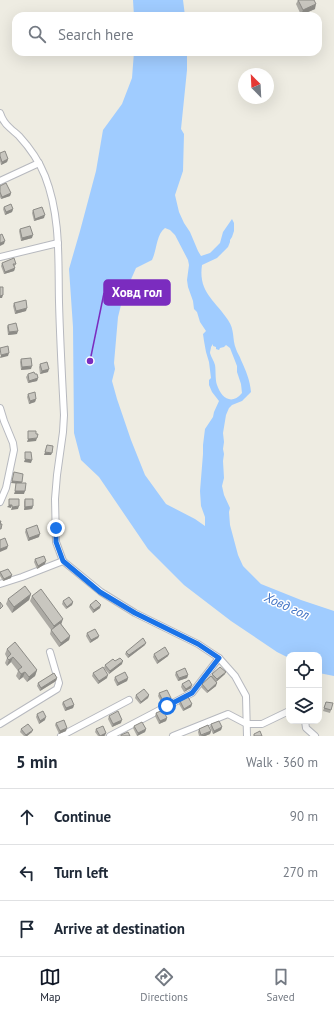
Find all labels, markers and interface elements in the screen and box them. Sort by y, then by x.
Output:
search box [12,12,322,56]
icon: search [26,23,48,45]
text: Search here [58,25,134,44]
north arrow [238,68,274,104]
callout: Ховд гол [104,280,170,305]
text: Ховд гол [112,284,162,301]
route end [47,519,65,537]
water label: Ховд гол [261,588,313,624]
map controls [286,652,322,724]
button: locate [286,652,322,688]
button: layers [286,688,322,724]
route start [158,697,176,715]
text: 5 min [16,751,57,773]
text: Walk · 360 m [246,754,318,771]
icon: ahead [16,806,38,828]
text: Continue [54,807,111,826]
text: 90 m [290,808,318,825]
icon: left [16,862,38,884]
text: Turn left [54,863,108,882]
text: 270 m [283,864,318,881]
icon: arrive [16,918,38,940]
text: Arrive at destination [54,919,185,938]
tab: Map [39,966,61,1004]
tab: Directions [140,966,188,1004]
tab: Saved [267,966,295,1004]

